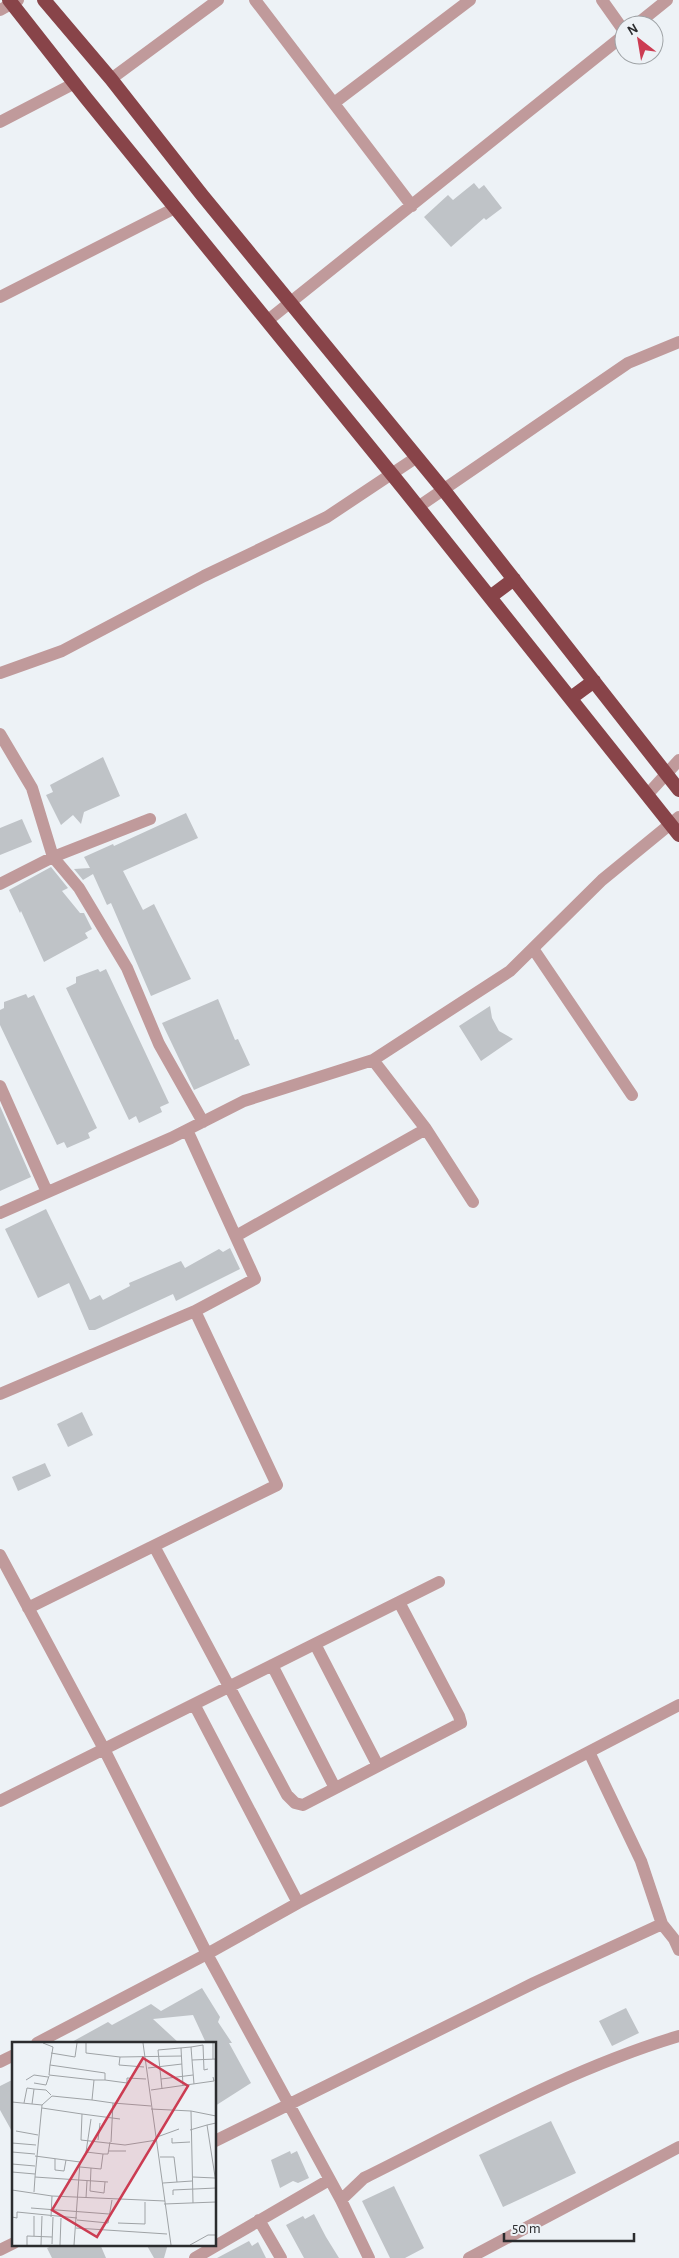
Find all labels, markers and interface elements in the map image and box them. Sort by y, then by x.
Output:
north arrow [614,15,664,65]
text: N [625,21,641,38]
inset map [12,2042,216,2246]
scale bar [504,2210,634,2242]
text: 50 m [512,2221,541,2236]

